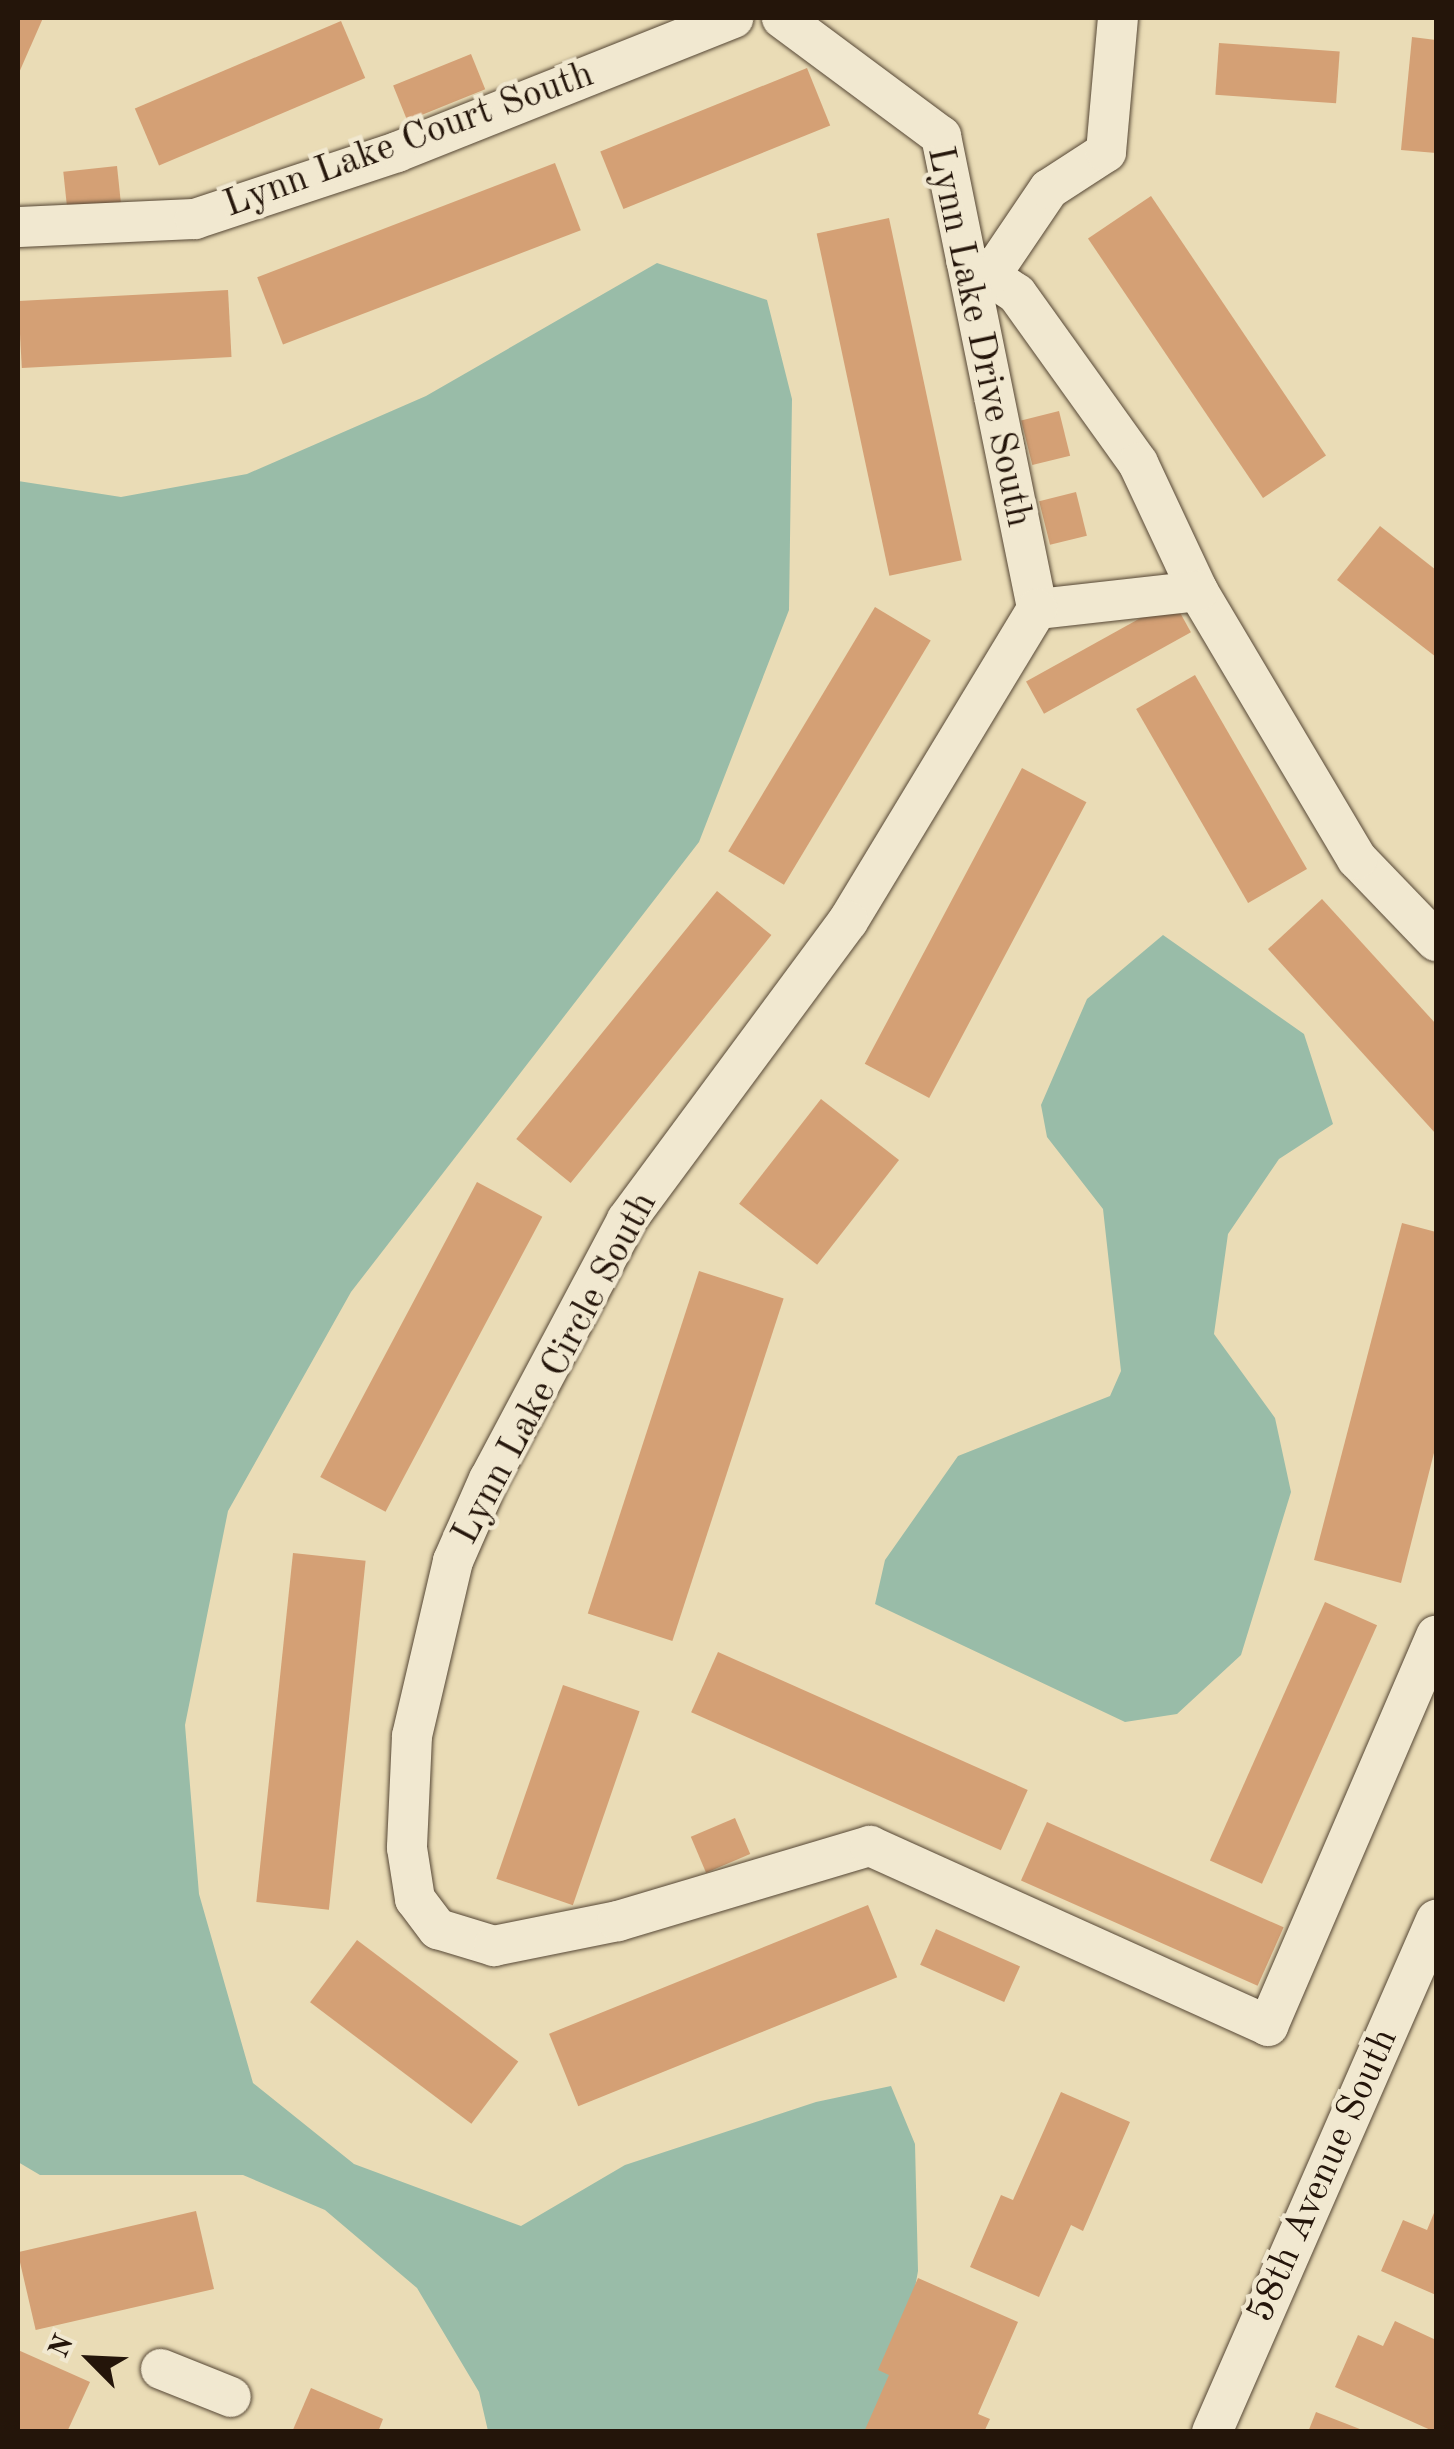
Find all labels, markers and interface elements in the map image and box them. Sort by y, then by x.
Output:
street label: Lynn Lake Court South [218,53,600,229]
street label: Lynn Lake Drive South [915,143,1041,531]
street label: Lynn Lake Circle South [444,1185,668,1553]
street label: 58th Avenue South [1239,2022,1409,2330]
north arrow [40,2309,140,2409]
text: N [45,2331,80,2362]

